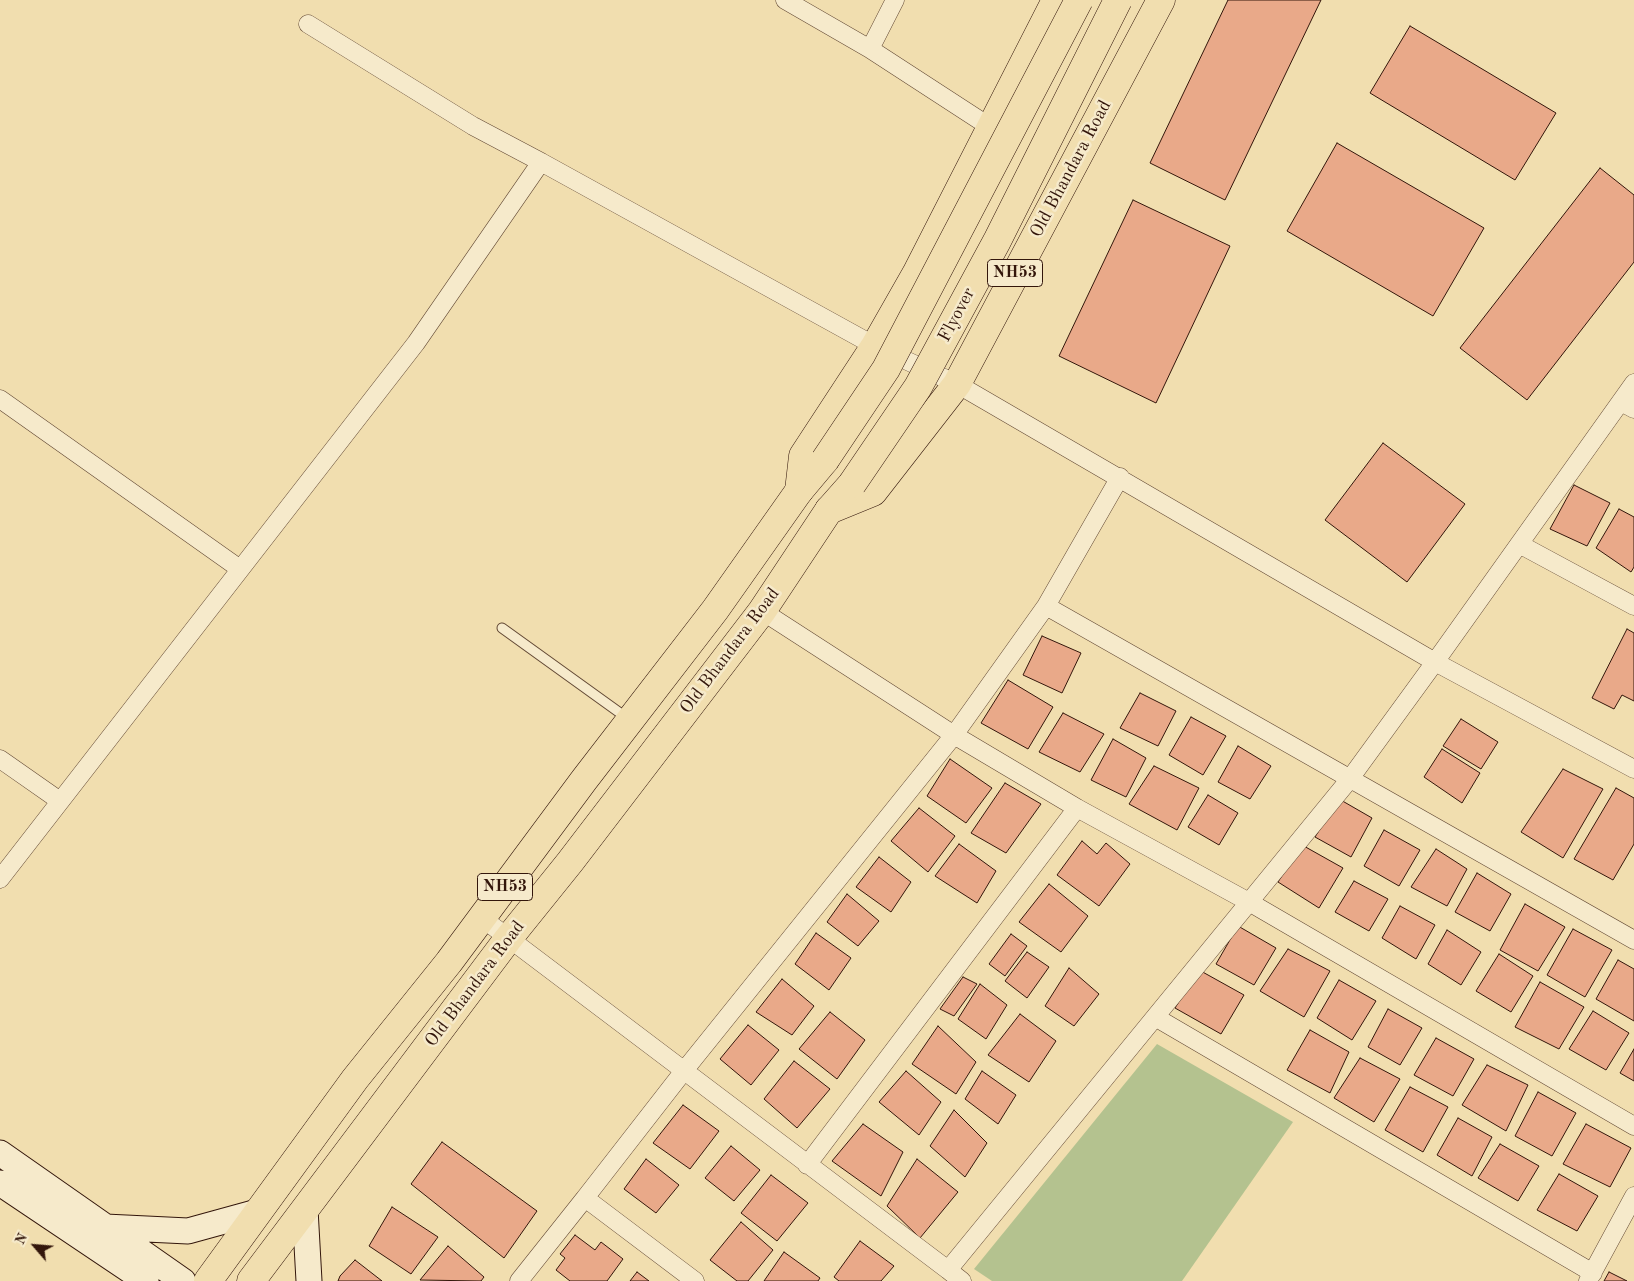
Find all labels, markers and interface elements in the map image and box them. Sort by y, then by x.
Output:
street label: Old Bhandara Road [1026,97,1116,241]
road number: NH53 [988,260,1042,286]
street label: Flyover [934,284,980,346]
street label: Old Bhandara Road [676,584,784,718]
road number: NH53 [478,874,532,900]
street label: Old Bhandara Road [421,917,529,1051]
north arrow [10,1221,60,1271]
text: N [13,1231,30,1247]

